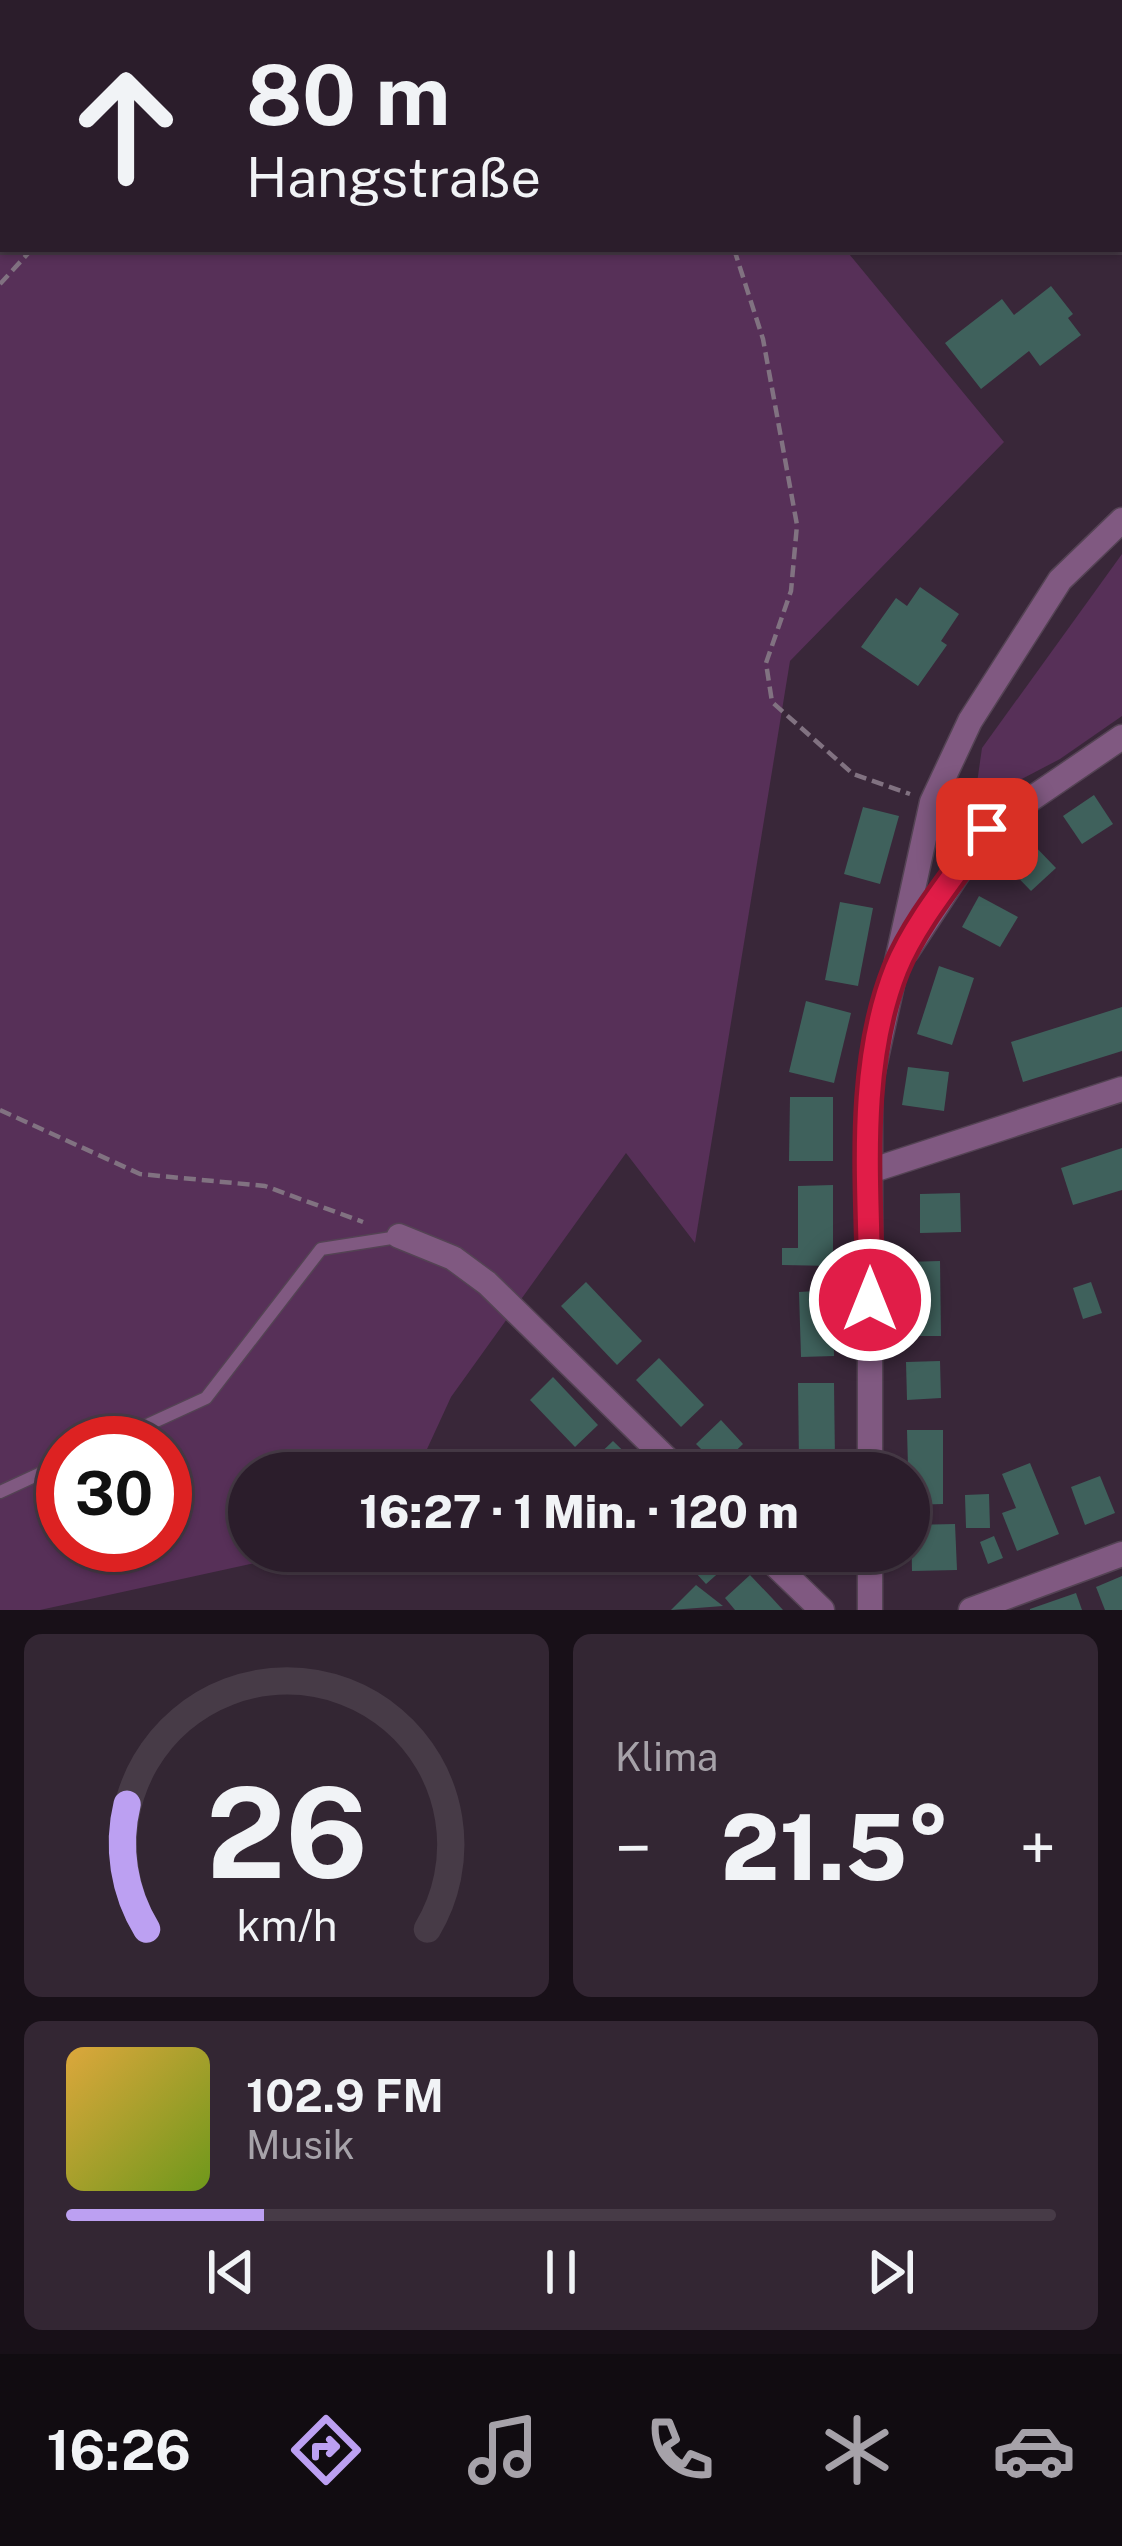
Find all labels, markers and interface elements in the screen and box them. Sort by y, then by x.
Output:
text: 80 m [246,45,450,144]
icon: ahead [48,48,204,204]
text: Hangstraße [246,146,541,209]
pin [936,778,1038,880]
icon: arrive [954,796,1020,862]
position arrow [807,1237,933,1363]
speed limit sign: 30 [36,1416,192,1572]
text: 16:27 · 1 Min. · 120 m [359,1485,799,1538]
text: Klima [615,1734,718,1780]
text: 26 [206,1759,367,1906]
text: 21.5° [721,1794,950,1900]
text: − [615,1809,652,1887]
text: + [1019,1809,1056,1887]
text: km/h [236,1899,337,1950]
text: 102.9 FM [246,2069,444,2122]
text: Musik [246,2122,355,2168]
icon: previous [198,2239,264,2305]
icon: pause [528,2239,594,2305]
icon: next [858,2239,924,2305]
icon: directions [284,2408,368,2492]
icon: music [461,2408,545,2492]
icon: phone [638,2408,722,2492]
icon: climate [815,2408,899,2492]
icon: car [992,2408,1076,2492]
text: 16:26 [46,2419,191,2482]

